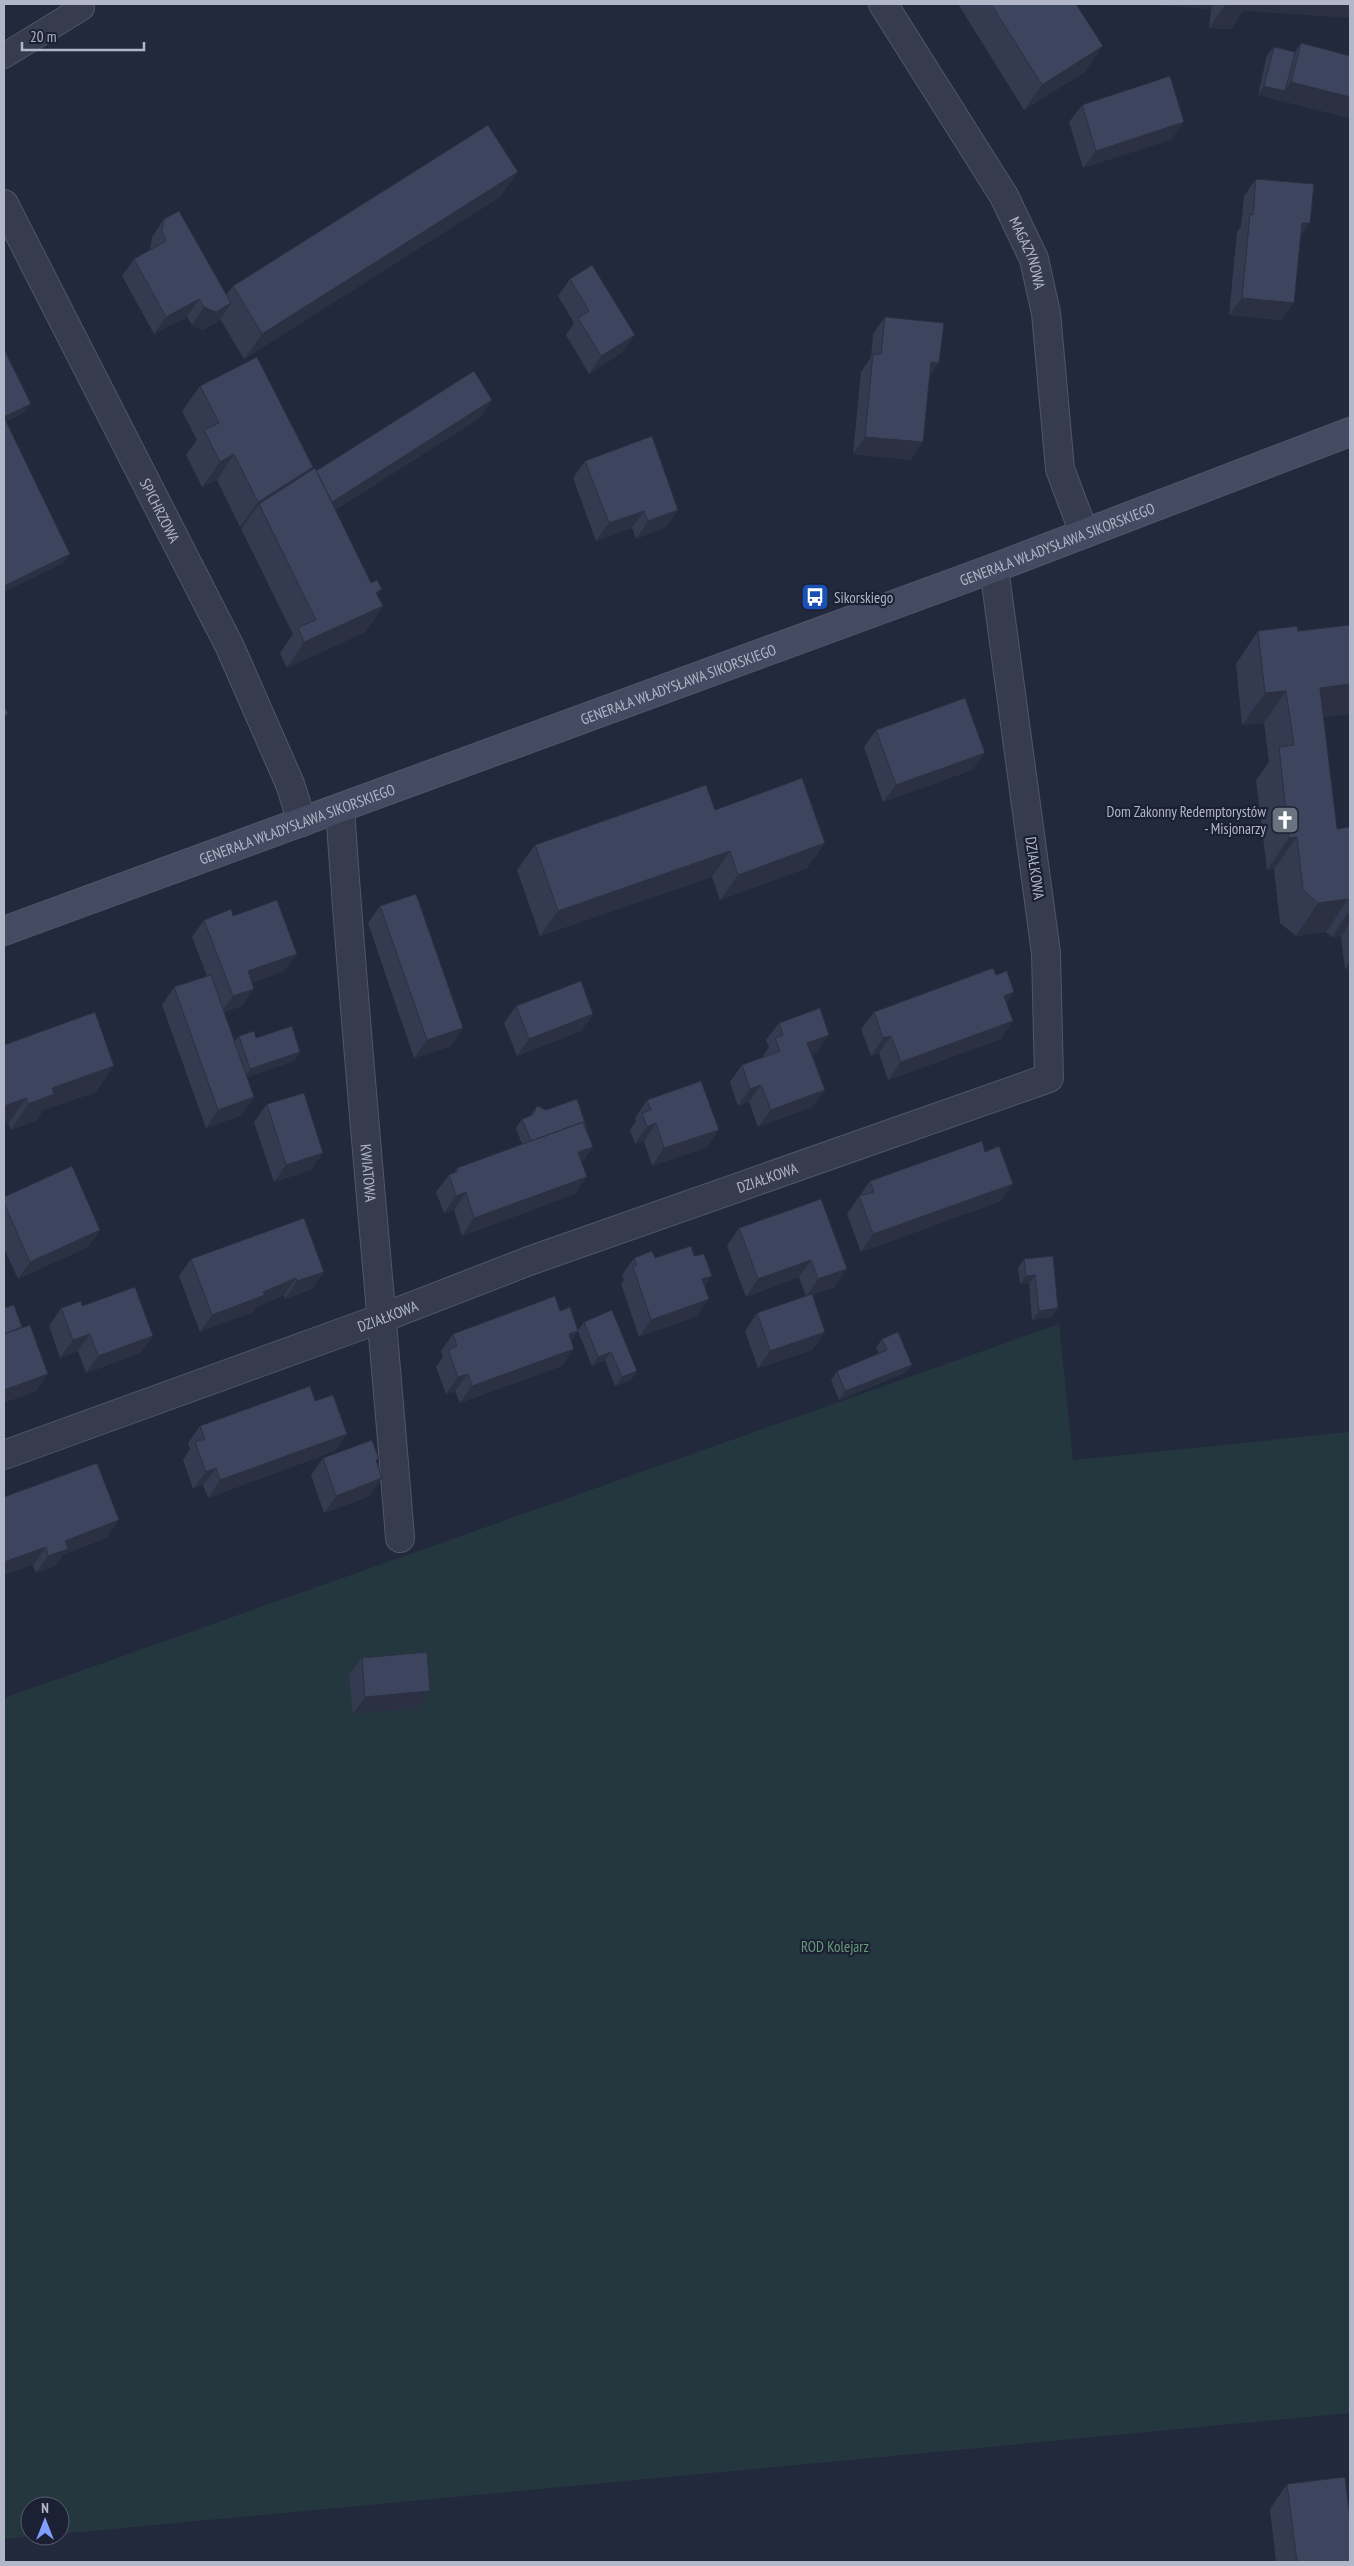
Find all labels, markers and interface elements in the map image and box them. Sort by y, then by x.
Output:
scale bar [22,20,145,52]
text: 20 m [30,27,56,46]
street label: MAGAZYNOWA [1006,213,1050,292]
street label: SPICHRZOWA [136,475,185,547]
street label: GENERAŁA WŁADYSŁAWA SIKORSKIEGO [957,498,1157,589]
bus stop icon: Sikorskiego [800,582,830,612]
place label: Sikorskiego [834,588,893,607]
street label: GENERAŁA WŁADYSŁAWA SIKORSKIEGO [578,639,779,728]
street label: GENERAŁA WŁADYSŁAWA SIKORSKIEGO [196,779,397,868]
place label: Dom Zakonny Redemptorystów - Misjonarzy [1107,802,1266,838]
church icon: Dom Zakonny Redemptorystów - Misjonarzy [1270,805,1300,835]
street label: DZIAŁKOWA [1021,836,1049,901]
street label: KWIATOWA [357,1143,381,1204]
street label: DZIAŁKOWA [734,1158,801,1197]
street label: DZIAŁKOWA [355,1295,421,1336]
park label: ROD Kolejarz [801,1937,869,1956]
north arrow [20,2496,70,2546]
text: N [41,2499,49,2517]

